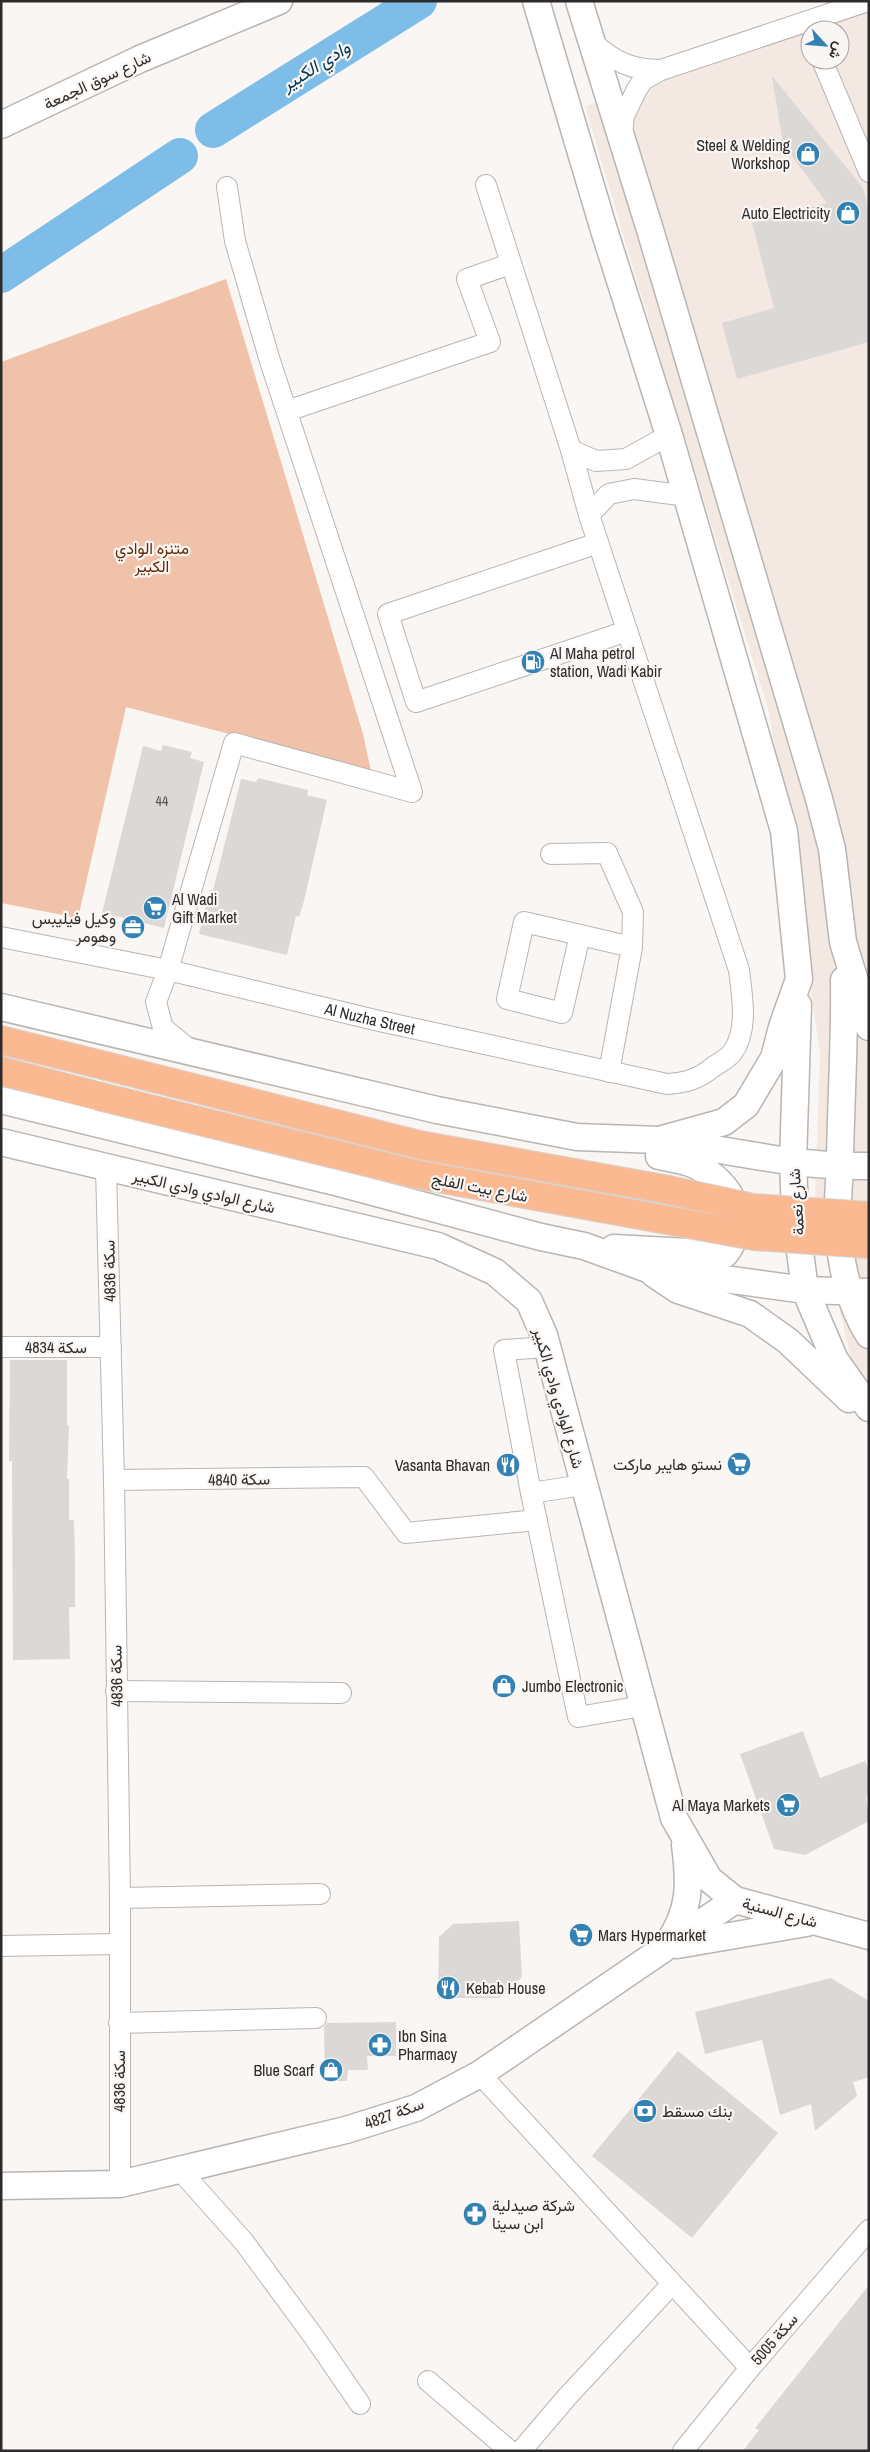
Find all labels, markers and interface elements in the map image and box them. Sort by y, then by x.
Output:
north arrow [800,20,850,70]
water label: وادي الكبير [276,35,356,100]
text: ش [825,39,848,62]
street label: شارع سوق الجمعة [40,45,155,115]
place label: Steel & Welding Workshop [696,134,791,174]
shop icon: Steel & Welding Workshop [795,141,821,167]
shop icon: Auto Electricity [835,200,861,226]
place label: Auto Electricity [741,202,830,224]
park label: متنزه الوادي الكبير [115,537,189,577]
place label: Al Maha petrol station, Wadi Kabir [549,642,662,682]
fuel station icon: Al Maha petrol station, Wadi Kabir [520,649,546,675]
house number: 44 [156,792,169,810]
place label: Al Wadi Gift Market [171,888,237,928]
supermarket icon: Al Wadi Gift Market [142,895,168,921]
place label: وكيل فيليبس وهومر [32,907,116,947]
office icon: وكيل فيليبس وهومر [120,914,146,940]
street label: Al Nuzha Street [322,997,418,1040]
street label: شارع الوادي وادي الكبير [129,1164,277,1221]
street label: شارع بيت الفلج [430,1167,530,1208]
street label: شارع نعمة [783,1168,810,1236]
street label: سكة 4836 [97,1240,121,1302]
street label: شارع الوادي وادي الكبير [525,1324,590,1472]
street label: سكة 4834 [25,1336,87,1358]
supermarket icon: نستو هايبر ماركت [726,1451,752,1477]
restaurant icon: Vasanta Bhavan [495,1452,521,1478]
place label: نستو هايبر ماركت [613,1453,722,1475]
place label: Vasanta Bhavan [395,1454,490,1476]
street label: سكة 4840 [208,1467,270,1491]
street label: سكة 4836 [104,1645,128,1707]
shop icon: Jumbo Electronic [491,1673,517,1699]
place label: Jumbo Electronic [522,1675,624,1697]
supermarket icon: Al Maya Markets [775,1792,801,1818]
place label: Al Maya Markets [671,1794,770,1816]
street label: شارع السنية [740,1891,820,1934]
supermarket icon: Mars Hypermarket [568,1922,594,1948]
place label: Mars Hypermarket [598,1924,706,1946]
restaurant icon: Kebab House [435,1975,461,2001]
place label: Kebab House [466,1977,546,1999]
place label: Ibn Sina Pharmacy [398,2025,457,2065]
pharmacy icon: Ibn Sina Pharmacy [367,2032,393,2058]
street label: سكة 4836 [108,2050,130,2112]
shop icon: Blue Scarf [318,2057,344,2083]
place label: Blue Scarf [253,2059,314,2081]
street label: سكة 4827 [361,2092,427,2134]
bank icon: بنك مسقط [632,2098,658,2124]
place label: بنك مسقط [662,2100,733,2122]
place label: شركة صيدلية ابن سينا [492,2194,575,2234]
pharmacy icon: شركة صيدلية ابن سينا [462,2201,488,2227]
street label: سكة 5005 [745,2308,803,2370]

